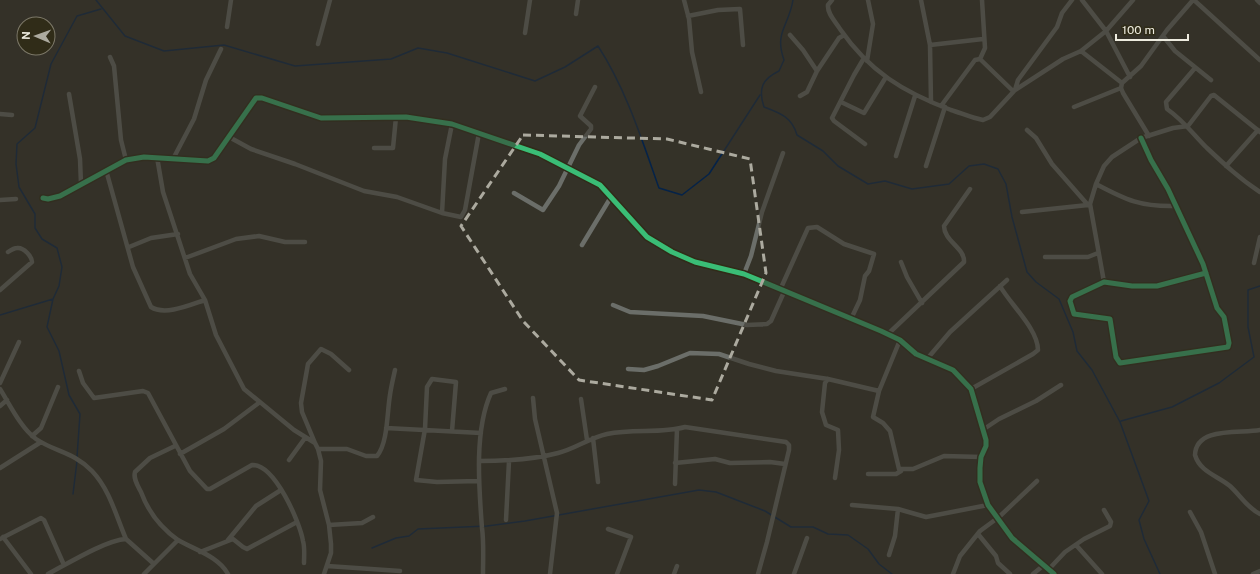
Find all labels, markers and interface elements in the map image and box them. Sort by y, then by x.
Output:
north arrow [16,16,56,56]
scale bar [1116,16,1188,42]
text: 100 m [1122,23,1155,37]
text: N [20,31,32,40]

